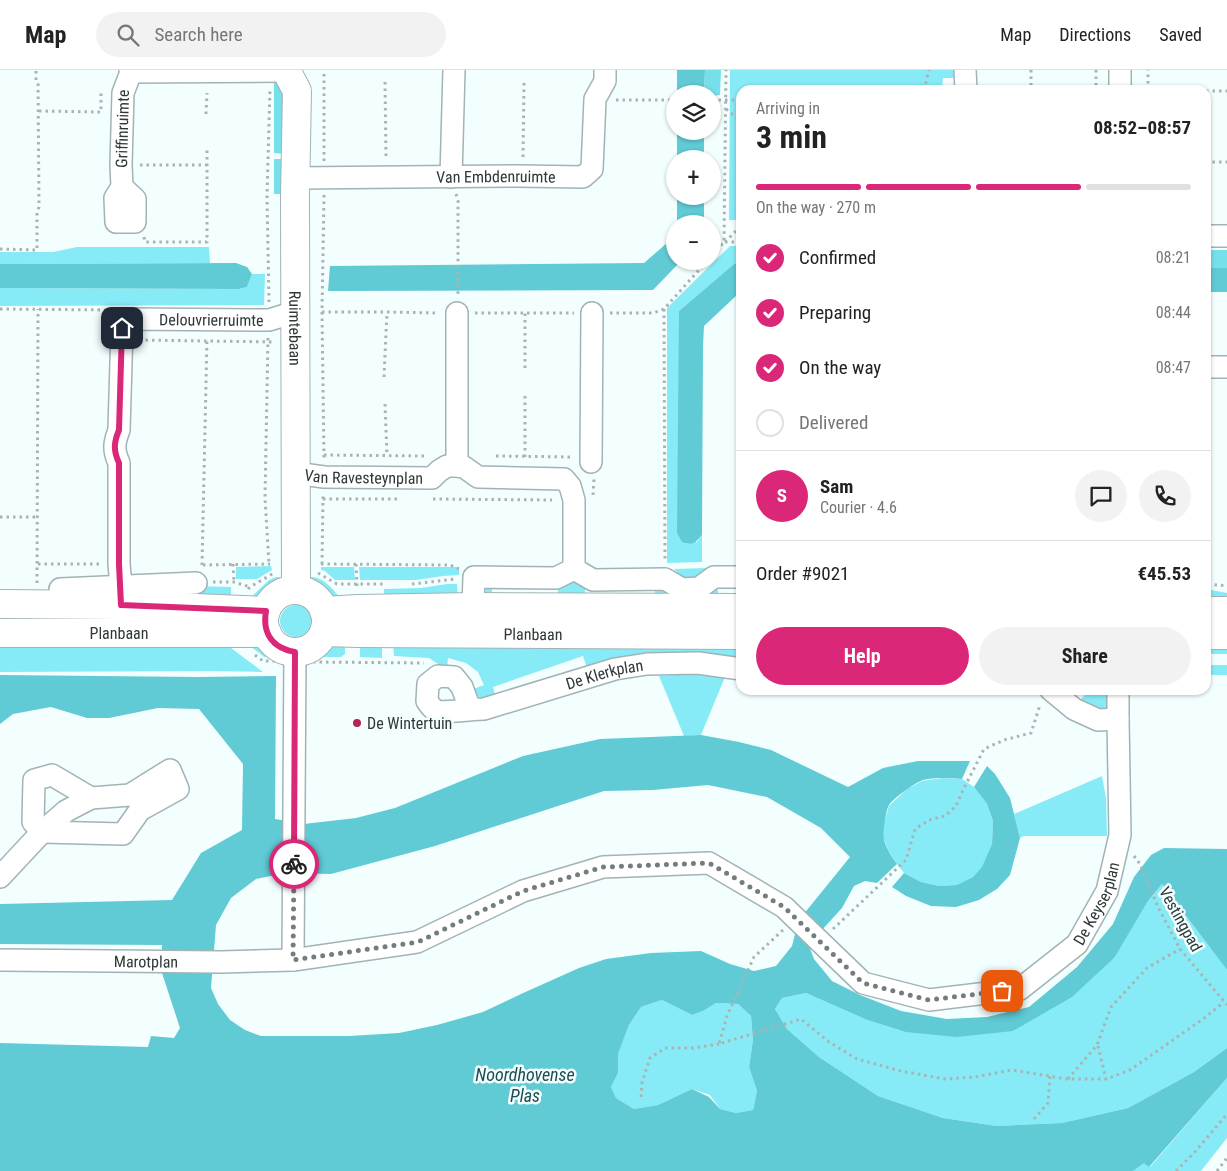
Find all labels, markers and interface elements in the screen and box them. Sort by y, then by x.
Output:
search box [96,12,446,57]
text: Map [25,21,66,49]
icon: search [114,21,142,49]
text: Search here [154,23,243,46]
text: Map [1000,24,1031,45]
text: Directions [1059,24,1131,45]
text: Saved [1159,24,1202,45]
map controls [666,85,721,270]
button: layers [666,85,721,140]
street label: Griffinruimte [112,89,133,168]
text: Arriving in [756,99,820,118]
text: 08:52–08:57 [1093,116,1191,139]
text: 3 min [756,118,827,156]
button: + [666,150,721,205]
street label: Van Embdenruimte [436,167,556,187]
text: On the way · 270 m [756,198,876,217]
button: − [666,215,721,270]
icon: check [756,244,784,272]
text: Confirmed [799,246,876,269]
text: 08:21 [1156,248,1191,267]
street label: Ruimtebaan [285,291,304,366]
icon: check [756,299,784,327]
text: Preparing [799,301,871,324]
text: 08:44 [1156,303,1191,322]
pin [101,307,143,349]
street label: Delouvrierruimte [159,310,264,330]
icon: home [108,314,136,342]
icon: check [756,354,784,382]
text: On the way [799,356,881,379]
text: 08:47 [1156,358,1191,377]
text: Delivered [799,411,868,434]
street label: Van Ravesteynplan [303,465,423,488]
button: chat [1075,470,1127,522]
button: phone [1139,470,1191,522]
text: Sam [820,475,853,498]
text: S [777,484,787,507]
text: Courier · 4.6 [820,498,897,517]
text: Order #9021 [756,562,849,585]
text: €45.53 [1137,562,1191,585]
street label: Planbaan [90,624,148,643]
street label: Planbaan [503,625,563,644]
button: Help [756,627,969,685]
button: Share [979,627,1191,685]
street label: De Klerkplan [564,656,644,693]
place label: De Wintertuin [367,714,452,733]
marker: De Wintertuin [351,717,363,729]
courier [269,839,319,889]
icon: bike [280,850,308,878]
street label: De Keyserplan [1069,860,1123,948]
street label: Vestingpad [1155,884,1206,955]
street label: Marotplan [114,952,178,972]
pin [981,970,1023,1012]
icon: bag [988,977,1016,1005]
water label: Noordhovense Plas [475,1064,575,1106]

